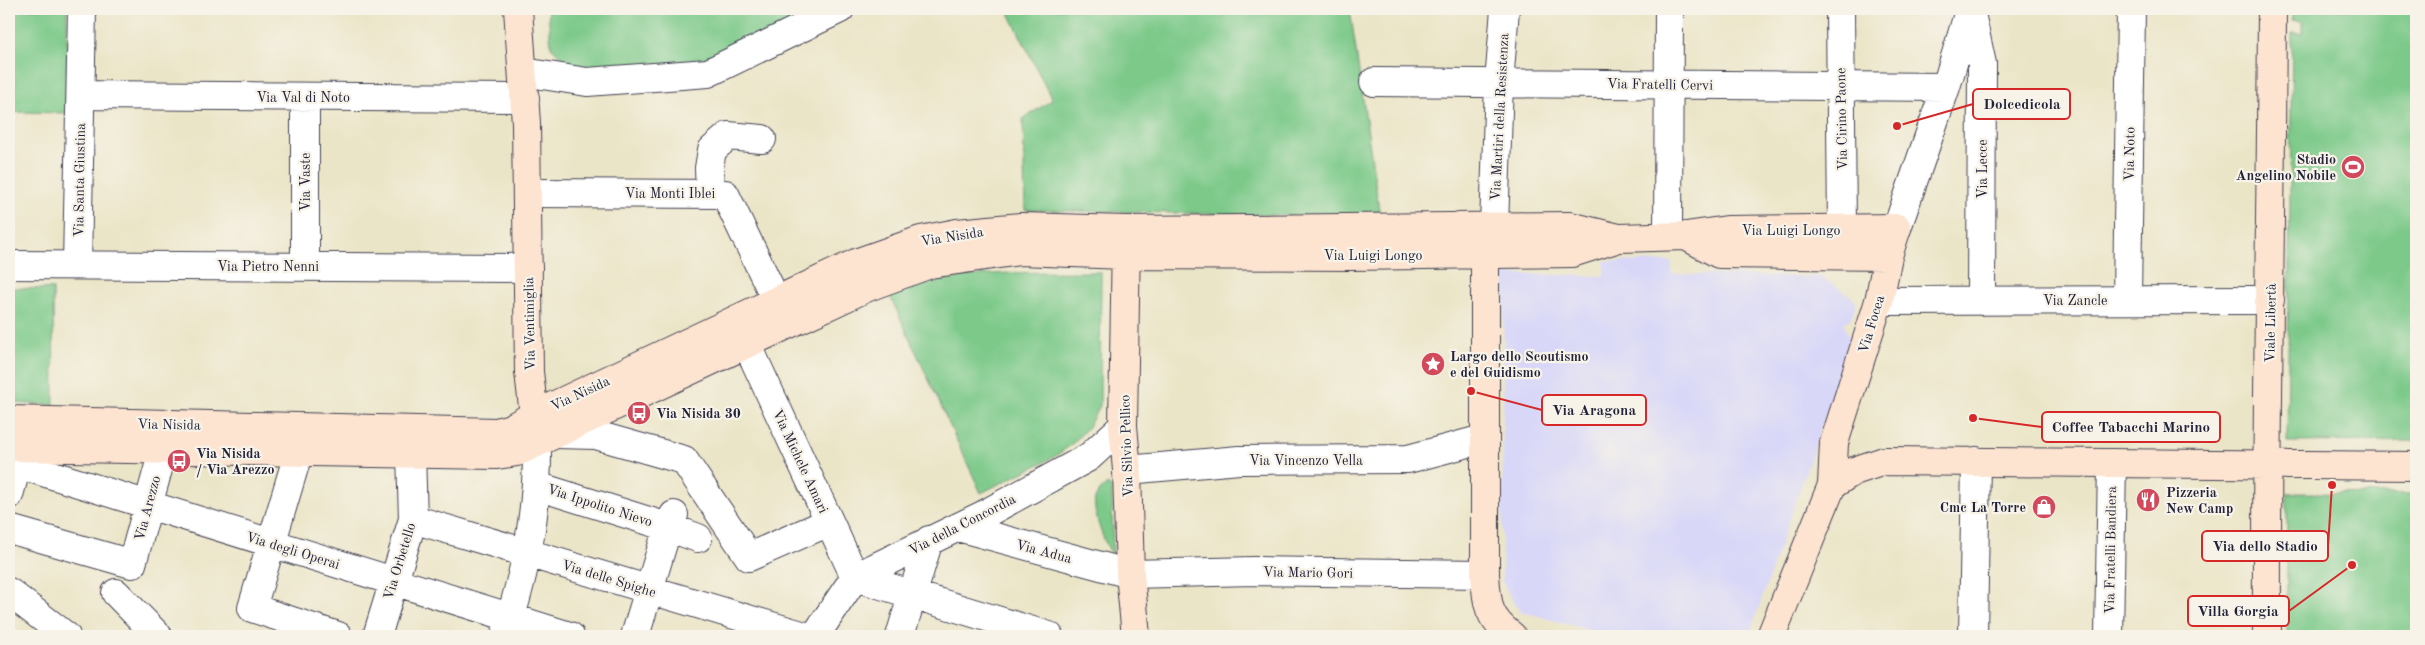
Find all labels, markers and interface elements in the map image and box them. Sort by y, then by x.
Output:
street label: Via Martiri della Resistenza [1489,33,1511,201]
street label: Via Cirino Paone [1834,68,1850,170]
street label: Via Fratelli Cervi [1607,77,1713,93]
callout: Dolcedicola [1973,89,2070,119]
street label: Via Val di Noto [256,91,350,105]
text: Dolcedicola [1983,98,2061,113]
street label: Via Santa Giustina [72,123,88,237]
street label: Via Noto [2123,127,2137,181]
street label: Via Lecce [1976,139,1990,199]
street label: Via Vaste [299,153,313,211]
place label: Stadio Angelino Nobile [2236,153,2336,183]
sports icon: Stadio Angelino Nobile [2340,154,2366,180]
street label: Via Monti Iblei [625,187,715,201]
street label: Via Luigi Longo [1741,224,1841,238]
street label: Via Nisida [920,225,985,249]
street label: Via Luigi Longo [1323,249,1423,263]
street label: Via Pietro Nenni [217,260,319,274]
street label: Via Ventimiglia [522,277,538,371]
street label: Viale Libertà [2263,283,2279,363]
street label: Via Focea [1857,294,1887,355]
street label: Via Zancle [2043,294,2107,308]
place label: Largo dello Scoutismo e del Guidismo [1450,350,1589,380]
place icon: Largo dello Scoutismo e del Guidismo [1420,351,1446,377]
street label: Via Nisida [549,374,612,414]
street label: Via Silvio Pellico [1118,394,1136,498]
callout: Via Aragona [1542,395,1646,425]
bus stop icon: Via Nisida 30 [626,400,652,426]
text: Via Aragona [1552,404,1636,419]
place label: Via Nisida 30 [656,407,741,421]
street label: Via Michele Amari [770,407,830,516]
callout: Coffee Tabacchi Marino [2042,412,2220,442]
street label: Via Nisida [137,417,201,433]
text: Coffee Tabacchi Marino [2052,421,2210,436]
place label: Via Nisida / Via Arezzo [196,447,274,478]
bus stop icon: Via Nisida / Via Arezzo [166,448,192,474]
street label: Via Vincenzo Vella [1249,454,1363,468]
street label: Via Arezzo [133,474,163,542]
street label: Via Ippolito Nievo [545,482,654,530]
street label: Via Fratelli Bandiera [2103,486,2119,614]
place label: Pizzeria New Camp [2166,486,2233,516]
restaurant icon: Pizzeria New Camp [2135,487,2161,513]
street label: Via della Concordia [907,492,1018,558]
shop icon: Cmc La Torre [2031,494,2057,520]
place label: Cmc La Torre [1940,501,2026,515]
street label: Via Orbetello [382,521,418,602]
street label: Via degli Operai [244,530,342,572]
callout: Via dello Stadio [2202,531,2328,561]
street label: Via Adua [1014,538,1073,566]
text: Via dello Stadio [2212,540,2318,555]
street label: Via delle Spighe [560,558,658,600]
street label: Via Mario Gori [1263,565,1354,581]
callout: Villa Gorgia [2188,596,2289,626]
text: Villa Gorgia [2197,605,2279,620]

